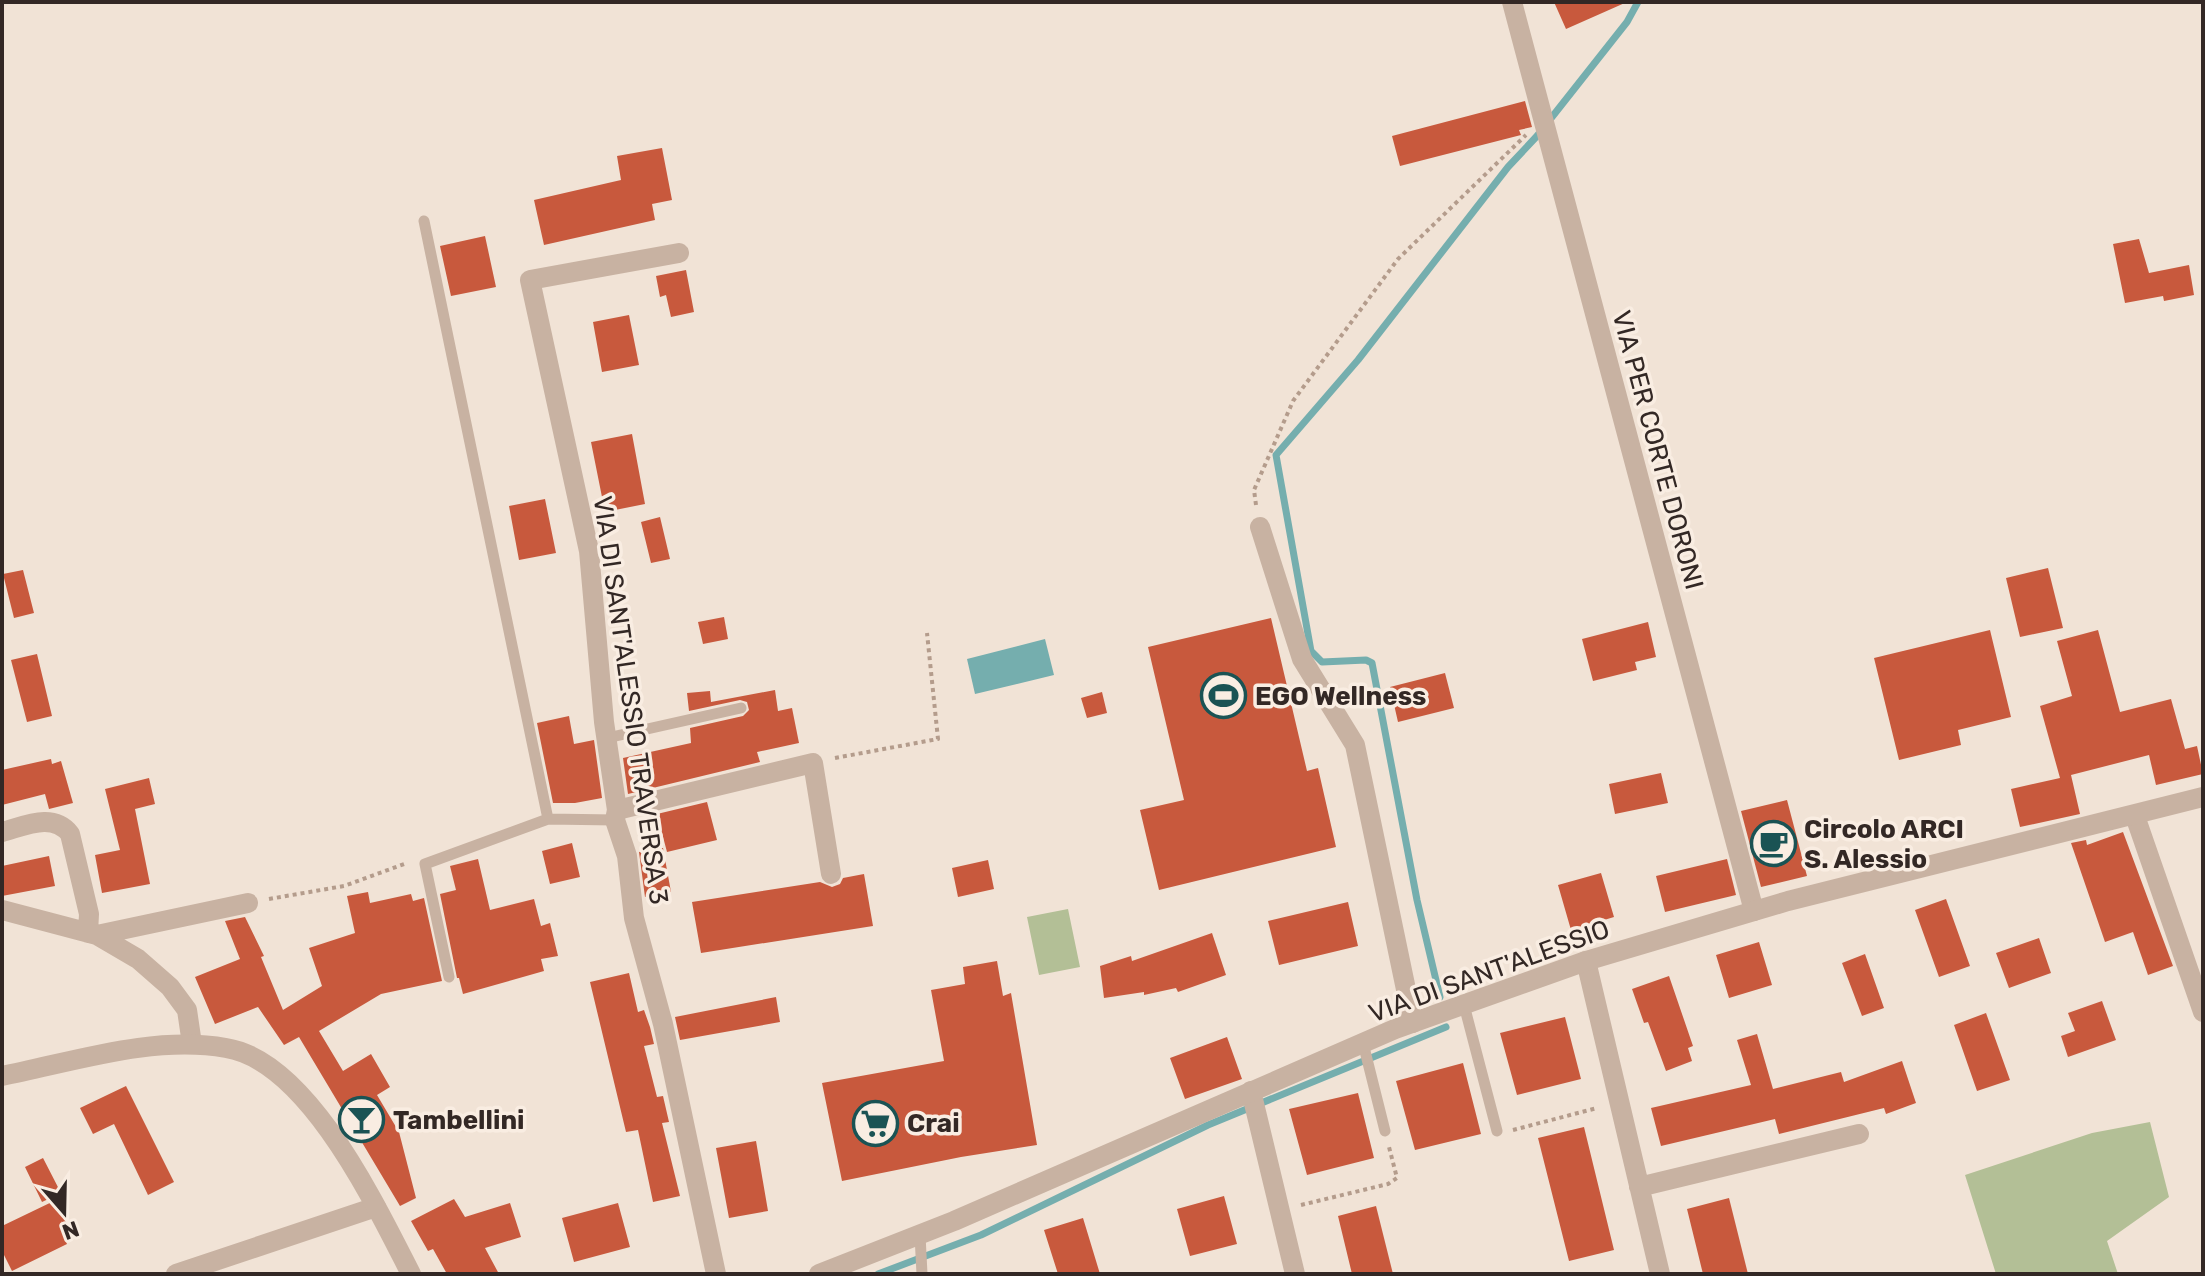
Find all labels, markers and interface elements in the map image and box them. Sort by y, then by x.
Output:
street label: VIA PER CORTE DORONI [1605,307,1710,593]
street label: VIA DI SANT'ALESSIO TRAVERSA 3 [586,494,675,906]
sports icon: EGO Wellness [1200,672,1248,720]
place label: EGO Wellness [1255,681,1426,712]
place label: Circolo ARCI S. Alessio [1804,814,1964,875]
cafe icon: Circolo ARCI S. Alessio [1749,820,1797,868]
street label: VIA DI SANT'ALESSIO [1365,913,1614,1029]
bar icon: Tambellini [338,1096,386,1144]
supermarket icon: Crai [852,1099,900,1147]
place label: Tambellini [393,1105,525,1136]
place label: Crai [907,1108,960,1139]
north arrow [24,1172,104,1252]
text: N [59,1215,83,1246]

